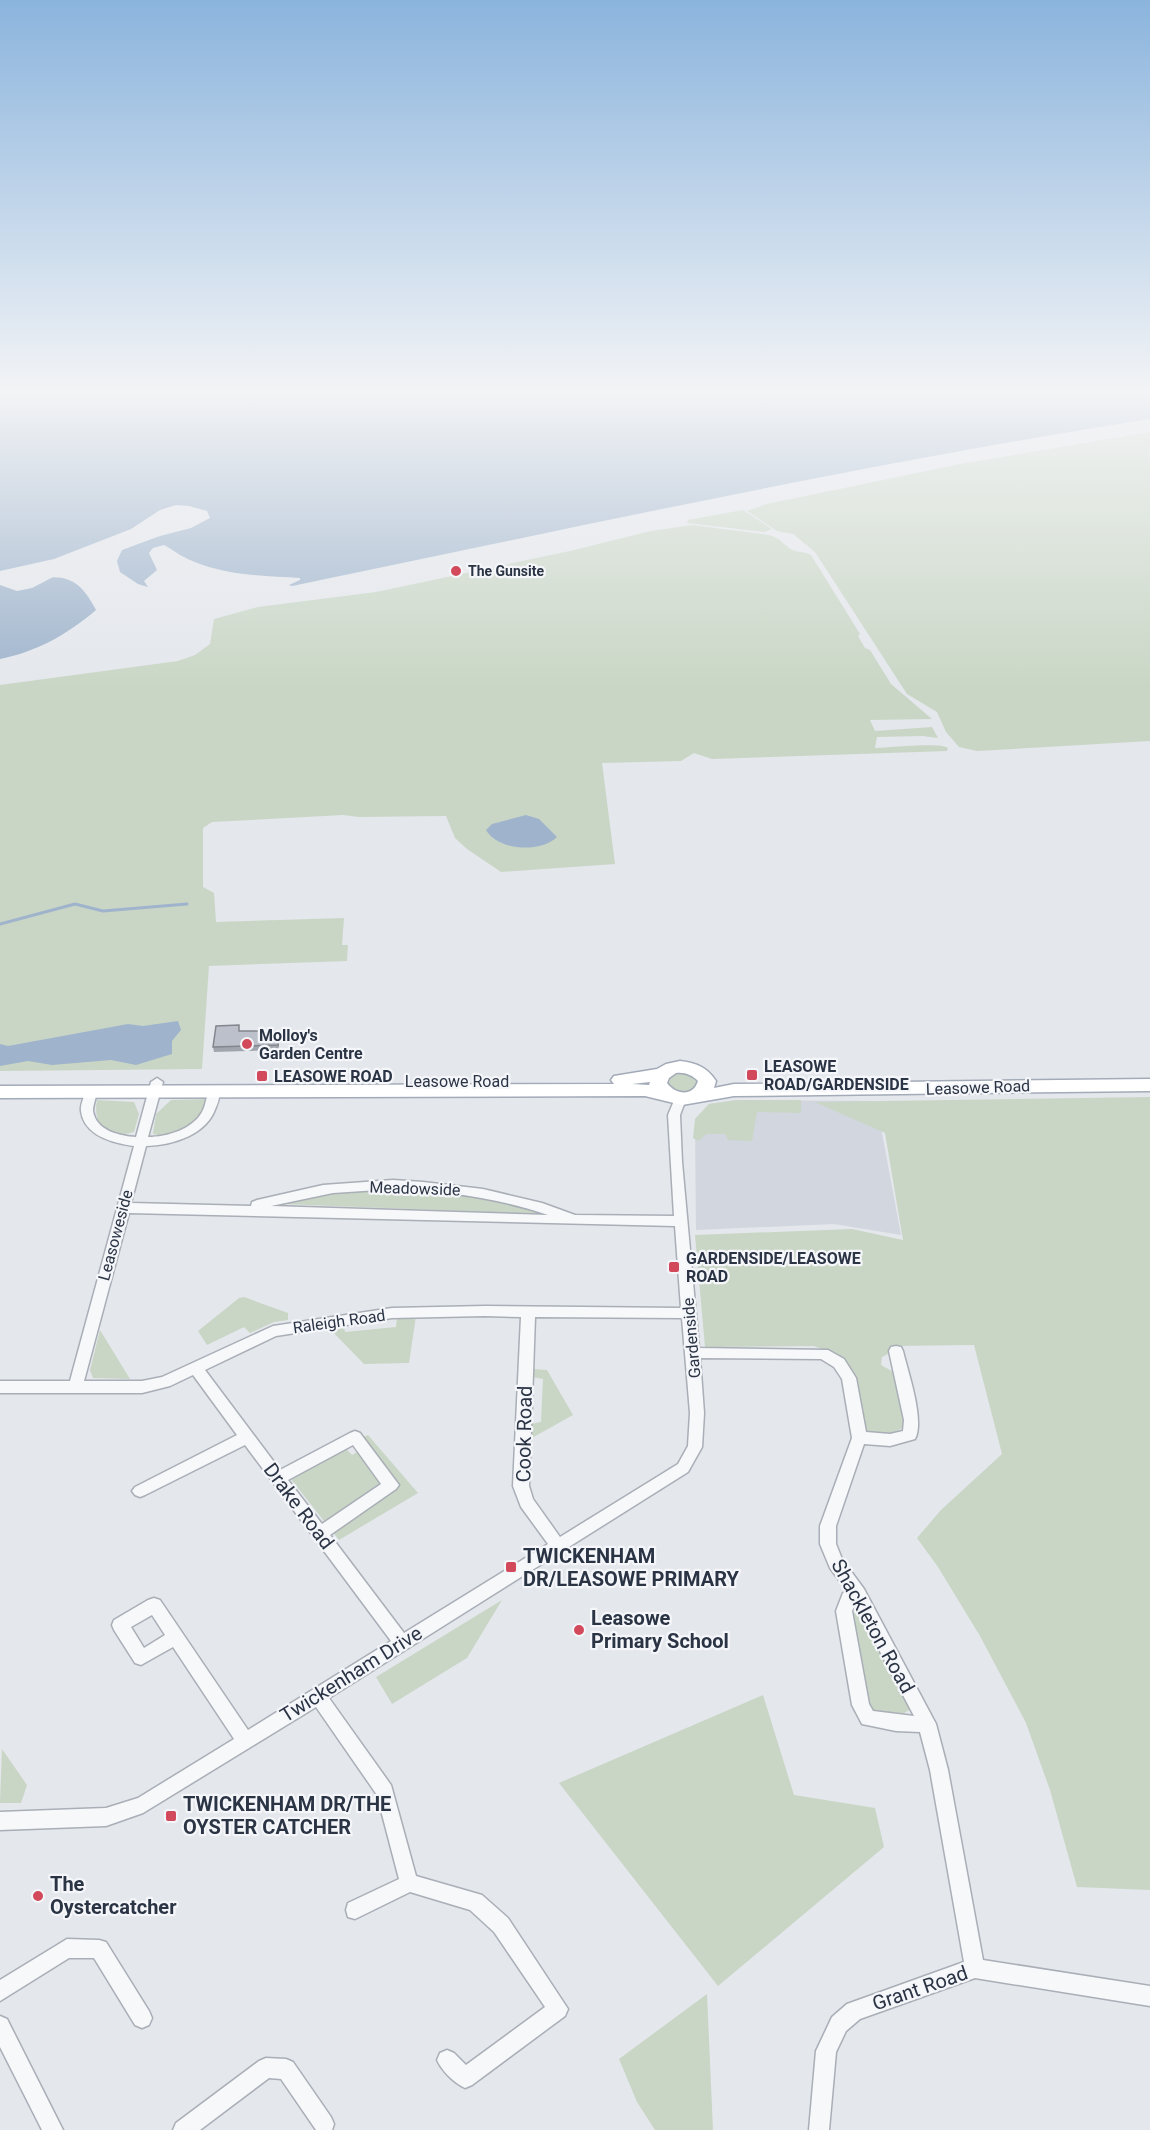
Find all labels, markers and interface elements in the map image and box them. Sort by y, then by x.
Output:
place label: The Gunsite [468,563,544,579]
marker: The Gunsite [449,564,463,578]
place label: Molloy's Garden Centre [259,1026,363,1063]
marker: Molloy's Garden Centre [240,1037,254,1051]
place label: LEASOWE ROAD/GARDENSIDE [764,1057,909,1094]
place label: LEASOWE ROAD [274,1067,393,1086]
marker: LEASOWE ROAD/GARDENSIDE [745,1068,759,1082]
marker: LEASOWE ROAD [255,1069,269,1083]
street label: Leasowe Road [405,1072,509,1091]
street label: Leasowe Road [926,1076,1031,1099]
street label: Meadowside [369,1177,461,1200]
street label: Leasoweside [94,1188,137,1283]
place label: GARDENSIDE/LEASOWE ROAD [686,1249,861,1286]
marker: GARDENSIDE/LEASOWE ROAD [667,1260,681,1274]
street label: Gardenside [679,1297,704,1379]
street label: Raleigh Road [292,1306,387,1337]
street label: Cook Road [511,1385,537,1483]
street label: Drake Road [259,1458,339,1554]
place label: TWICKENHAM DR/LEASOWE PRIMARY [523,1544,740,1591]
street label: Shackleton Road [826,1555,920,1697]
marker: TWICKENHAM DR/LEASOWE PRIMARY [504,1560,518,1574]
place label: Leasowe Primary School [591,1606,729,1653]
street label: Twickenham Drive [276,1621,426,1727]
marker: Leasowe Primary School [572,1623,586,1637]
place label: TWICKENHAM DR/THE OYSTER CATCHER [183,1792,391,1839]
marker: TWICKENHAM DR/THE OYSTER CATCHER [164,1809,178,1823]
place label: The Oystercatcher [50,1872,177,1919]
marker: The Oystercatcher [31,1889,45,1903]
street label: Grant Road [869,1960,971,2016]

